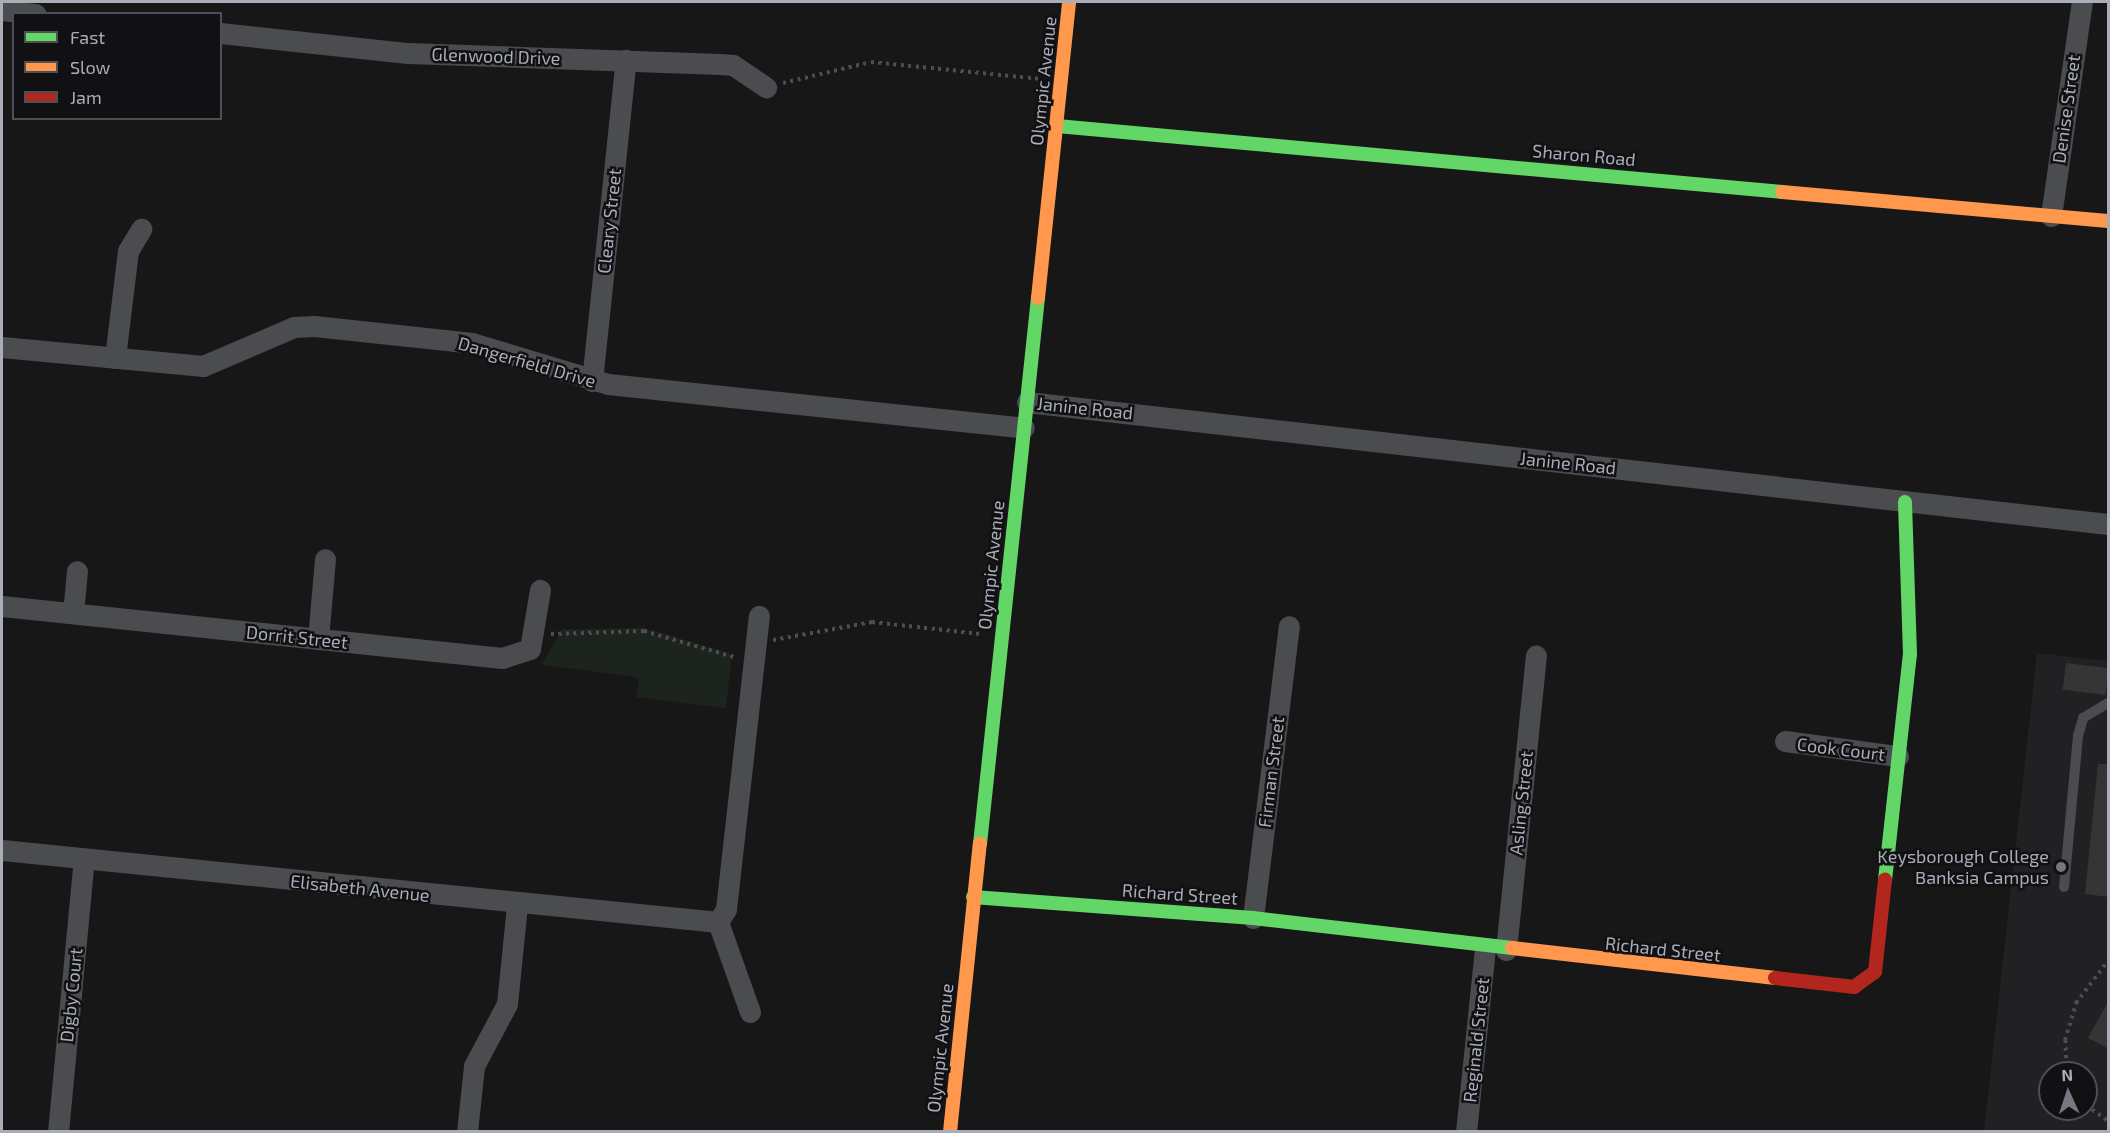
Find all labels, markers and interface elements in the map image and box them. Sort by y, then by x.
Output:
legend [12,12,222,120]
street label: Olympic Avenue [1025,15,1061,147]
text: Fast [70,26,105,48]
street label: Glenwood Drive [431,43,561,69]
street label: Denise Street [2048,53,2084,165]
text: Slow [70,56,110,78]
text: Jam [70,86,102,108]
street label: Sharon Road [1531,140,1637,170]
street label: Cleary Street [593,167,625,275]
street label: Dangerfield Drive [456,332,598,392]
street label: Janine Road [1036,392,1134,424]
street label: Janine Road [1519,447,1617,479]
street label: Olympic Avenue [973,499,1009,631]
street label: Dorrit Street [245,621,349,653]
street label: Firman Street [1253,715,1289,829]
street label: Cook Court [1796,733,1886,765]
street label: Asling Street [1505,750,1537,856]
place label: Keysborough College Banksia Campus [1877,846,2049,888]
marker: Keysborough College Banksia Campus [2054,860,2068,874]
street label: Elisabeth Avenue [289,870,431,906]
street label: Richard Street [1121,879,1239,909]
street label: Richard Street [1604,932,1722,966]
street label: Digby Court [55,947,87,1043]
street label: Reginald Street [1459,977,1493,1103]
street label: Olympic Avenue [922,982,958,1114]
north arrow [2038,1061,2098,1121]
text: N [2061,1065,2073,1084]

